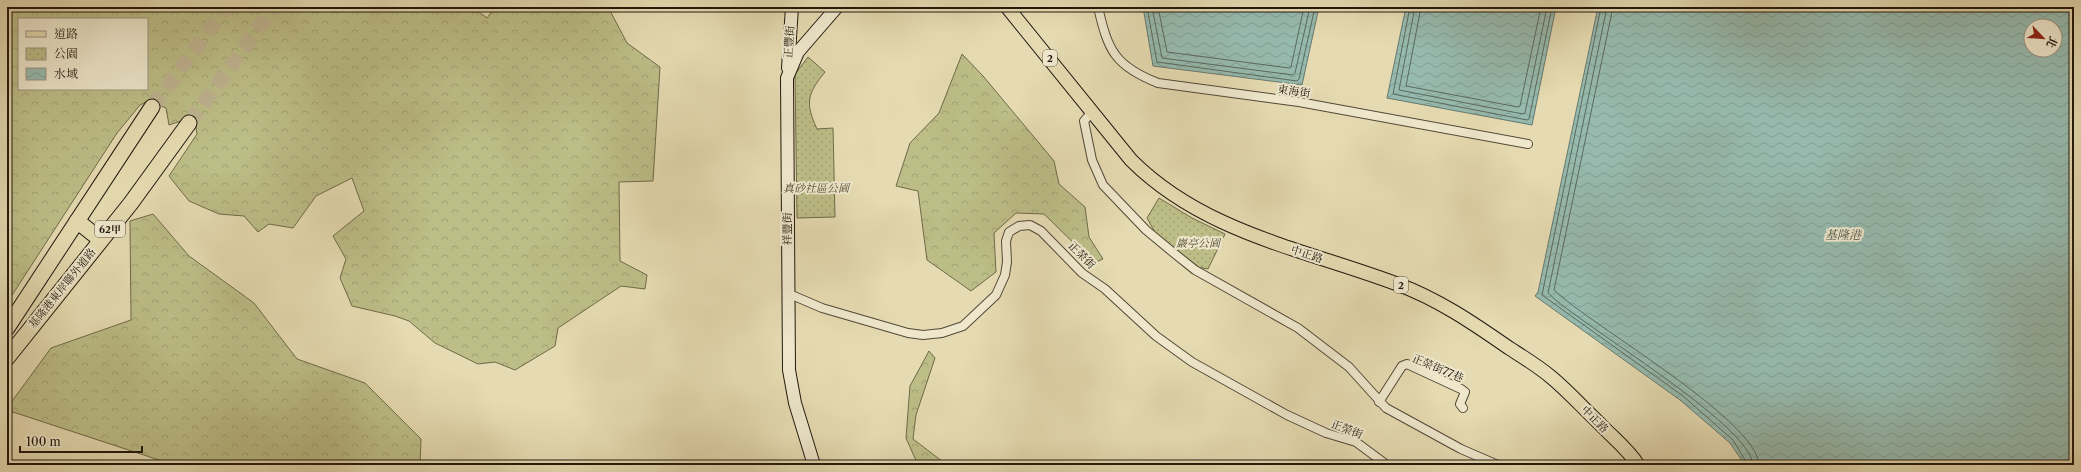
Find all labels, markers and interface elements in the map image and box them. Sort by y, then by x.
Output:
legend [18,18,148,90]
north arrow [2023,18,2063,58]
street label: 正豐街 [781,25,797,59]
text: 道路 [54,26,78,41]
text: 北 [2043,34,2061,50]
text: 公園 [54,46,78,61]
road number: 2 [1043,50,1057,66]
text: 水域 [54,66,78,81]
street label: 東海街 [1277,82,1311,100]
park label: 真砂社區公園 [783,181,851,195]
street label: 祥豐街 [780,213,794,246]
road number: 62甲 [95,221,125,237]
water label: 基隆港 [1825,227,1863,242]
park label: 巖亭公園 [1176,236,1222,250]
street label: 正榮街 [1065,238,1099,272]
street label: 中正路 [1289,242,1325,266]
street label: 基隆港東岸聯外道路 [25,245,99,331]
road number: 2 [1394,277,1408,293]
street label: 正榮街77巷 [1410,351,1466,385]
street label: 中正路 [1578,402,1612,436]
street label: 正榮街 [1329,417,1365,441]
scale bar [20,428,142,454]
text: 100 m [26,434,61,449]

